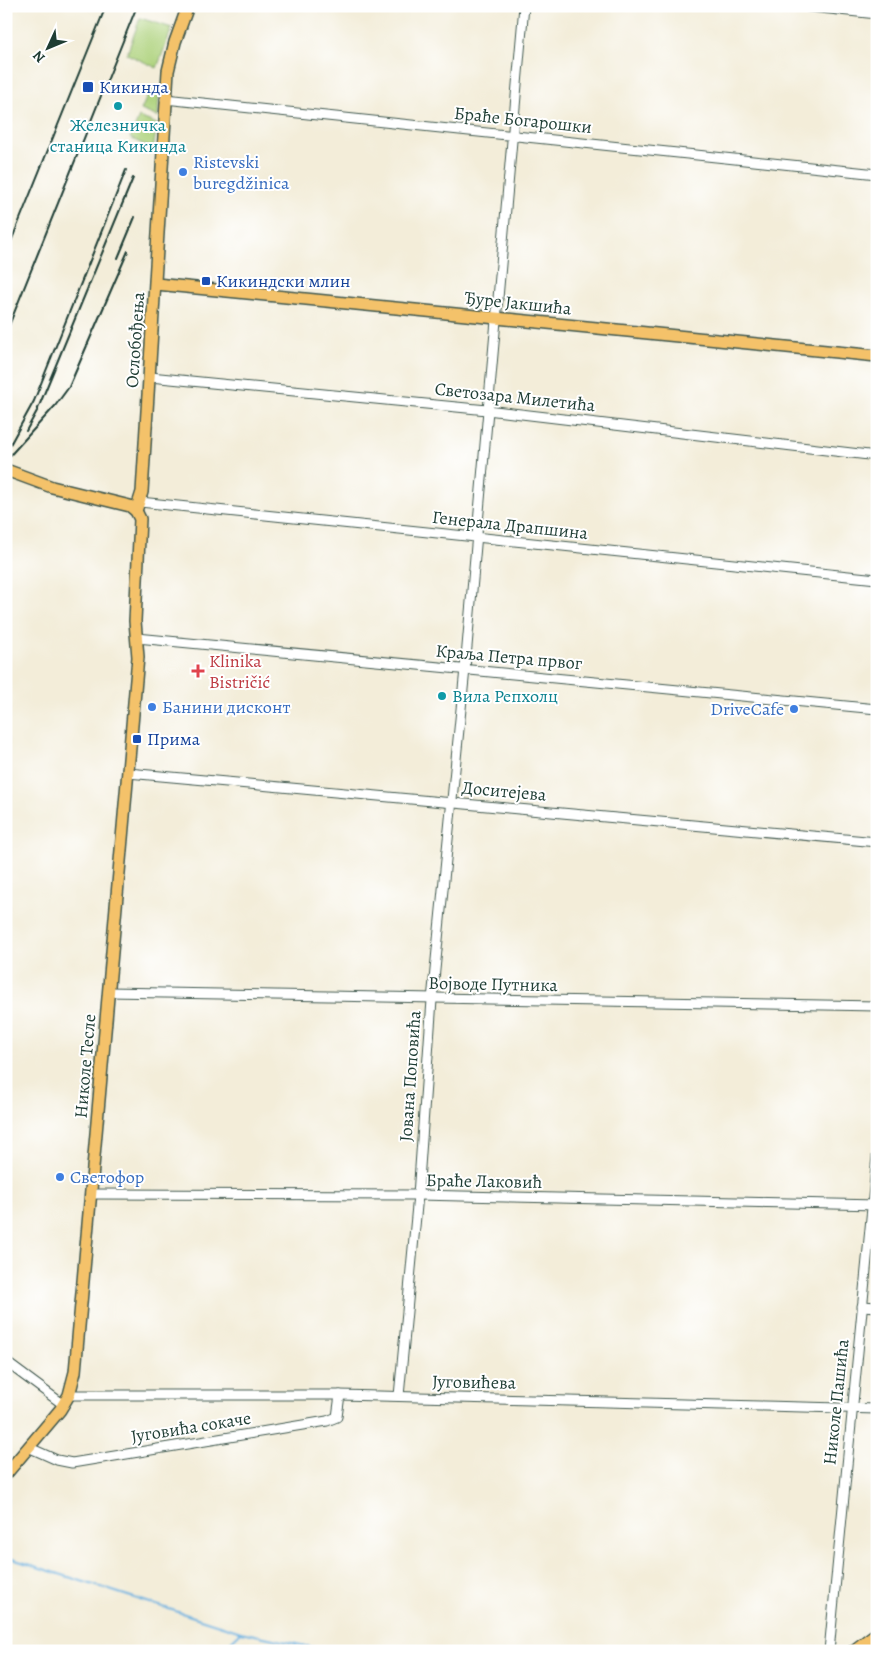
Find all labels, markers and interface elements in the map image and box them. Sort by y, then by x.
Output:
north arrow [22,22,72,72]
text: N [29,46,49,67]
place label: Кикинда [99,75,169,99]
marker: Кикинда [81,80,95,94]
marker: Железничка станица Кикинда [112,100,124,112]
street label: Браће Богарошки [453,101,593,139]
place label: Железничка станица Кикинда [50,113,187,158]
place label: Ristevski buregdžinica [193,150,290,195]
marker: Ristevski buregdžinica [177,166,189,178]
place label: Кикиндски млин [216,269,351,293]
marker: Кикиндски млин [200,275,212,287]
street label: Ђуре Јакшића [463,285,573,321]
street label: Ослобођења [120,291,150,389]
street label: Светозара Милетића [434,377,597,417]
street label: Генерала Драпшина [431,505,590,545]
street label: Краља Петра првог [435,639,584,675]
place label: Klinika Bistričić [209,649,270,694]
marker: Klinika Bistričić [191,664,205,678]
place label: Вила Репхолц [452,684,558,708]
marker: Вила Репхолц [436,690,448,702]
place label: Банини дисконт [162,695,290,719]
place label: DriveCafe [710,697,784,721]
marker: Банини дисконт [146,701,158,713]
marker: DriveCafe [788,703,800,715]
place label: Прима [147,727,201,751]
marker: Прима [131,733,143,745]
street label: Доситејева [461,775,548,807]
street label: Војводе Путника [428,971,558,997]
street label: Јована Поповића [393,1009,427,1142]
street label: Николе Тесле [68,1013,102,1119]
place label: Светофор [70,1165,144,1189]
street label: Браће Лаковић [426,1168,543,1194]
marker: Светофор [54,1171,66,1183]
street label: Николе Пашића [817,1337,855,1466]
street label: Југовићева [432,1369,517,1395]
street label: Југовића сокаче [129,1406,253,1448]

